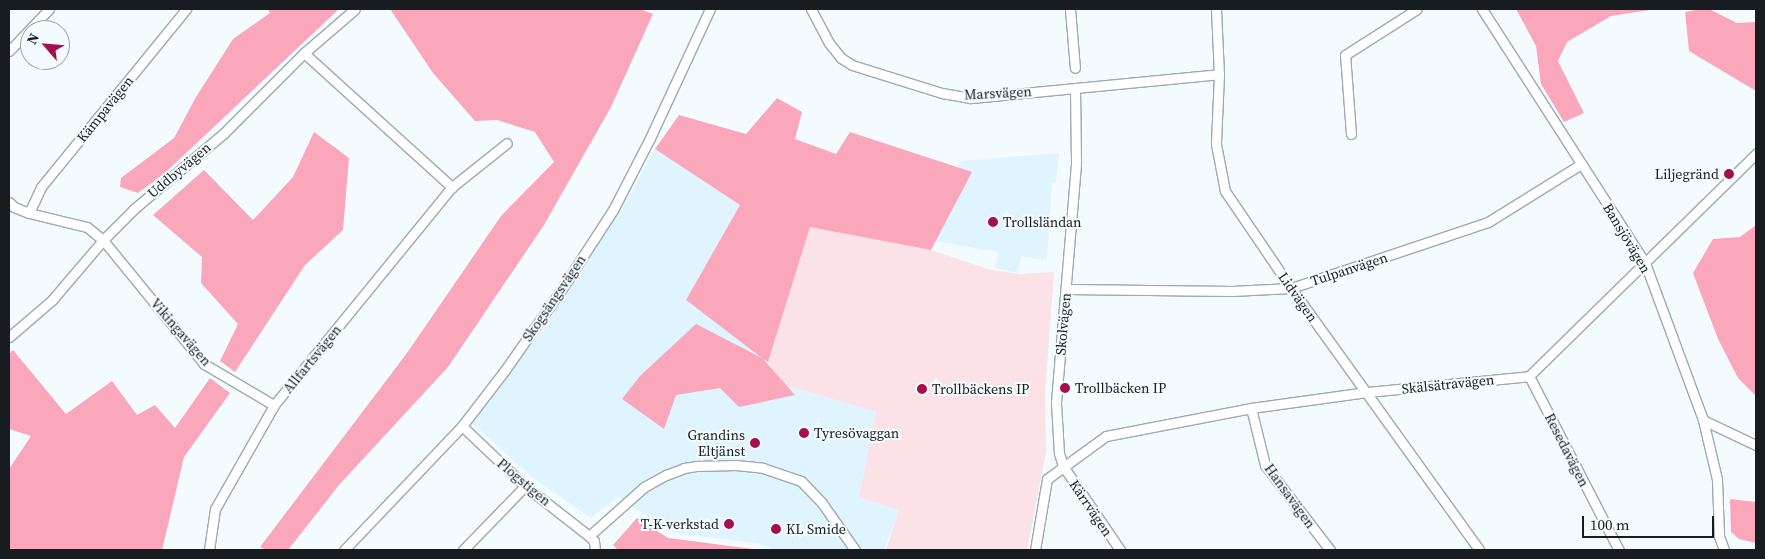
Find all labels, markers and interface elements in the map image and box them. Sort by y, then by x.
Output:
north arrow [20,20,70,70]
text: N [21,30,44,48]
street label: Kämpavägen [73,73,137,145]
street label: Marsvägen [964,83,1032,103]
street label: Uddbyvägen [144,139,214,201]
place label: Liljegränd [1655,166,1719,182]
marker: Liljegränd [1723,168,1735,180]
street label: Bansjövägen [1600,200,1654,276]
place label: Trollsländan [1003,214,1082,230]
marker: Trollsländan [987,216,999,228]
street label: Tulpanvägen [1308,249,1390,289]
street label: Skogsängsvägen [519,251,589,345]
street label: Lidvägen [1275,269,1321,325]
street label: Skolvägen [1052,292,1074,356]
street label: Vikingavägen [147,295,215,369]
street label: Allfartsvägen [279,321,345,397]
street label: Skälsätravägen [1401,371,1495,397]
place label: Trollbäcken IP [1075,380,1166,396]
place label: Trollbäckens IP [932,381,1029,397]
marker: Trollbäcken IP [1059,382,1071,394]
marker: Trollbäckens IP [916,383,928,395]
street label: Resedavägen [1541,410,1593,490]
place label: Tyresövaggan [814,425,899,441]
place label: Grandins Eltjänst [687,427,745,460]
marker: Tyresövaggan [798,427,810,439]
marker: Grandins Eltjänst [749,437,761,449]
street label: Plogstigen [494,455,554,509]
street label: Hansavägen [1261,460,1319,532]
street label: Kärrvägen [1066,476,1116,540]
scale bar [1585,506,1718,538]
text: 100 m [1590,514,1630,535]
place label: T-K-verkstad [641,516,719,532]
marker: T-K-verkstad [723,518,735,530]
place label: KL Smide [786,521,846,537]
marker: KL Smide [770,523,782,535]

